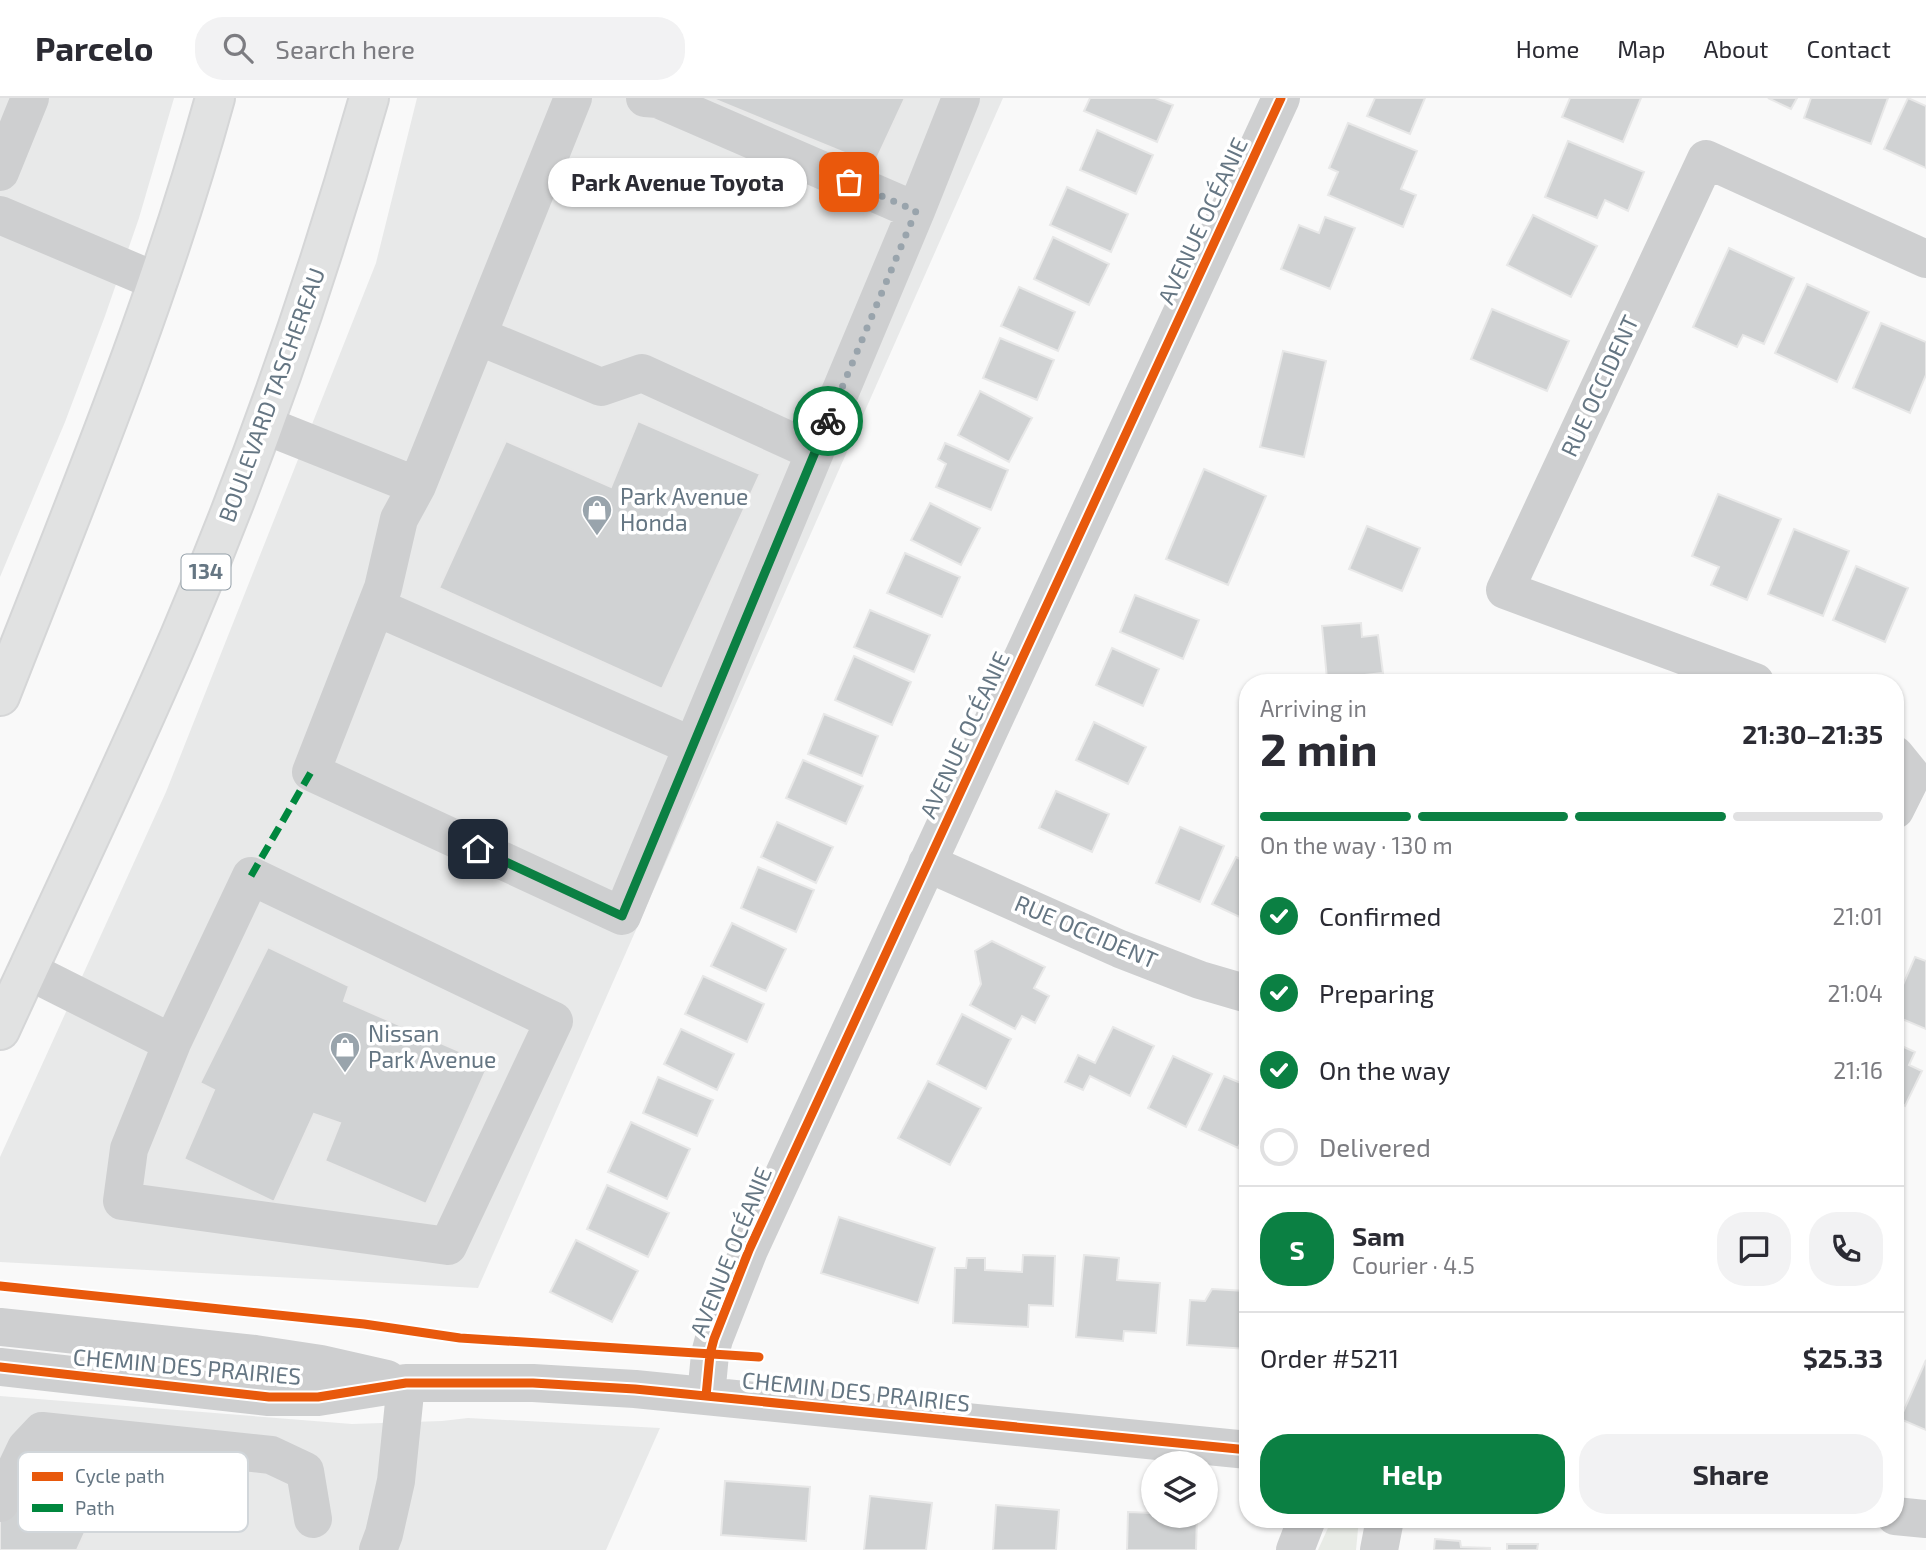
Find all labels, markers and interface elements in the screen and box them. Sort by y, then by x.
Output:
search box [195,17,685,80]
text: Parcelo [35,28,153,68]
icon: search [219,29,257,67]
text: Search here [275,33,415,64]
text: Home [1516,34,1579,63]
text: Map [1617,34,1665,63]
text: About [1703,34,1769,63]
text: Contact [1807,34,1891,63]
street label: AVENUE OCÉANIE [1151,133,1253,308]
pin [819,152,879,212]
callout: Park Avenue Toyota [548,158,807,206]
icon: bag [830,163,868,201]
text: Park Avenue Toyota [571,168,784,196]
street label: BOULEVARD TASCHEREAU [212,264,330,526]
street label: RUE OCCIDENT [1554,310,1644,461]
courier [793,386,863,456]
icon: bike [809,402,847,440]
place label: Park Avenue Honda [620,482,748,536]
shop icon: Park Avenue Honda [580,493,614,537]
road number: 134 [182,554,230,589]
street label: AVENUE OCÉANIE [913,647,1015,822]
text: Arriving in [1260,694,1367,722]
text: 21:30–21:35 [1742,718,1883,749]
text: 2 min [1260,720,1378,775]
pin [448,819,508,879]
icon: home [459,830,497,868]
text: On the way · 130 m [1260,831,1453,859]
street label: RUE OCCIDENT [1011,888,1162,974]
icon: check [1260,897,1298,935]
text: Confirmed [1319,900,1442,931]
text: 21:01 [1832,902,1883,930]
icon: check [1260,974,1298,1012]
text: Preparing [1319,977,1434,1008]
text: 21:04 [1827,979,1883,1007]
place label: Nissan Park Avenue [368,1019,496,1073]
shop icon: Nissan Park Avenue [328,1030,362,1074]
icon: check [1260,1051,1298,1089]
text: On the way [1319,1054,1450,1085]
text: 21:16 [1833,1056,1883,1084]
text: Delivered [1319,1131,1431,1162]
street label: AVENUE OCÉANIE [683,1163,777,1341]
button: chat [1717,1212,1791,1286]
button: phone [1809,1212,1883,1286]
text: Sam [1352,1220,1405,1251]
text: S [1289,1234,1305,1265]
text: Courier · 4.5 [1352,1251,1475,1279]
street label: CHEMIN DES PRAIRIES [72,1342,302,1390]
text: Order #5211 [1260,1342,1399,1373]
text: $25.33 [1803,1342,1883,1373]
street label: CHEMIN DES PRAIRIES [741,1365,972,1417]
button: Help [1260,1434,1565,1514]
button: Share [1579,1434,1883,1514]
map controls [1141,1451,1218,1528]
button: layers [1141,1451,1218,1528]
legend [18,1452,248,1532]
text: Cycle path [75,1464,165,1487]
text: Path [75,1496,115,1519]

